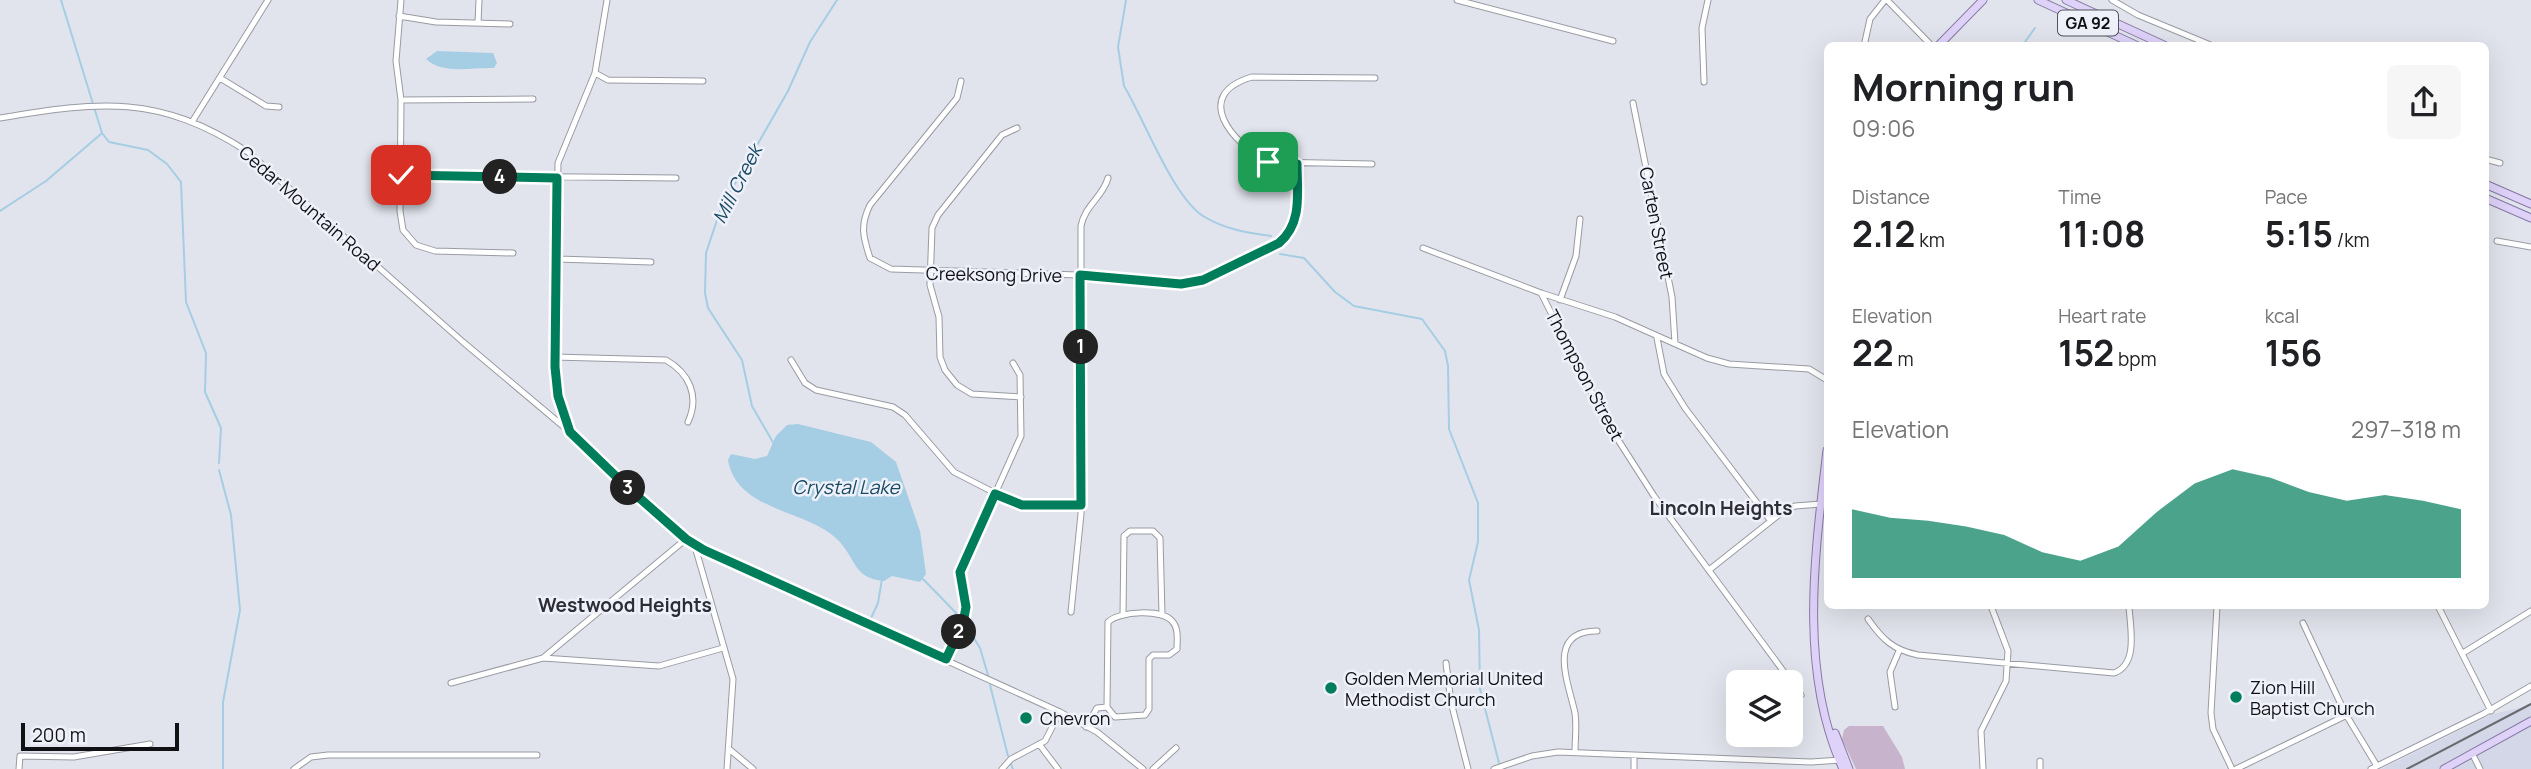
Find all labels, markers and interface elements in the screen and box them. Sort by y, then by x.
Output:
road number: GA 92 [2058,10,2118,36]
text: Morning run [1852,60,2075,112]
button: share [2387,65,2461,139]
text: 09:06 [1852,112,1915,144]
pin [1238,132,1298,192]
water label: Mill Creek [706,138,769,228]
street label: Cedar Mountain Road [234,140,386,276]
icon: arrive [1249,143,1287,181]
pin [371,145,431,205]
icon: check [382,156,420,194]
pin: 4 [482,160,518,194]
text: 4 [494,163,505,189]
street label: Carten Street [1634,165,1680,281]
text: Distance [1852,184,1930,210]
text: Time [2058,184,2101,210]
text: Pace [2265,184,2308,210]
text: 2.12 [1852,210,1915,258]
text: 11:08 [2058,210,2145,258]
text: 5:15 [2265,210,2333,258]
text: km [1915,227,1945,253]
text: /km [2333,227,2370,253]
street label: Creeksong Drive [926,261,1062,287]
text: Elevation [1852,303,1932,329]
text: Heart rate [2058,303,2146,329]
text: kcal [2265,303,2299,329]
street label: Thompson Street [1540,305,1630,445]
text: 22 [1852,329,1894,377]
text: 152 [2058,329,2114,377]
text: 156 [2265,329,2322,377]
pin: 1 [1064,330,1098,364]
text: 1 [1076,333,1085,359]
text: m [1894,346,1914,372]
text: bpm [2114,346,2157,372]
text: Elevation [1852,413,1949,445]
text: 297–318 m [2351,413,2461,445]
pin: 3 [610,470,646,505]
text: 3 [622,474,633,500]
water label: Crystal Lake [792,474,902,500]
district label: Lincoln Heights [1649,495,1793,521]
district label: Westwood Heights [538,592,712,618]
pin: 2 [942,614,976,650]
text: 2 [953,618,964,644]
place label: Golden Memorial United Methodist Church [1345,666,1543,711]
map controls [1726,670,1803,747]
button: layers [1726,670,1803,747]
place label: Zion Hill Baptist Church [2250,675,2375,720]
marker: Golden Memorial United Methodist Church [1323,680,1339,696]
marker: Zion Hill Baptist Church [2228,689,2244,705]
place label: Chevron [1040,706,1111,730]
marker: Chevron [1018,710,1034,726]
scale bar [21,720,178,752]
text: 200 m [32,722,86,748]

